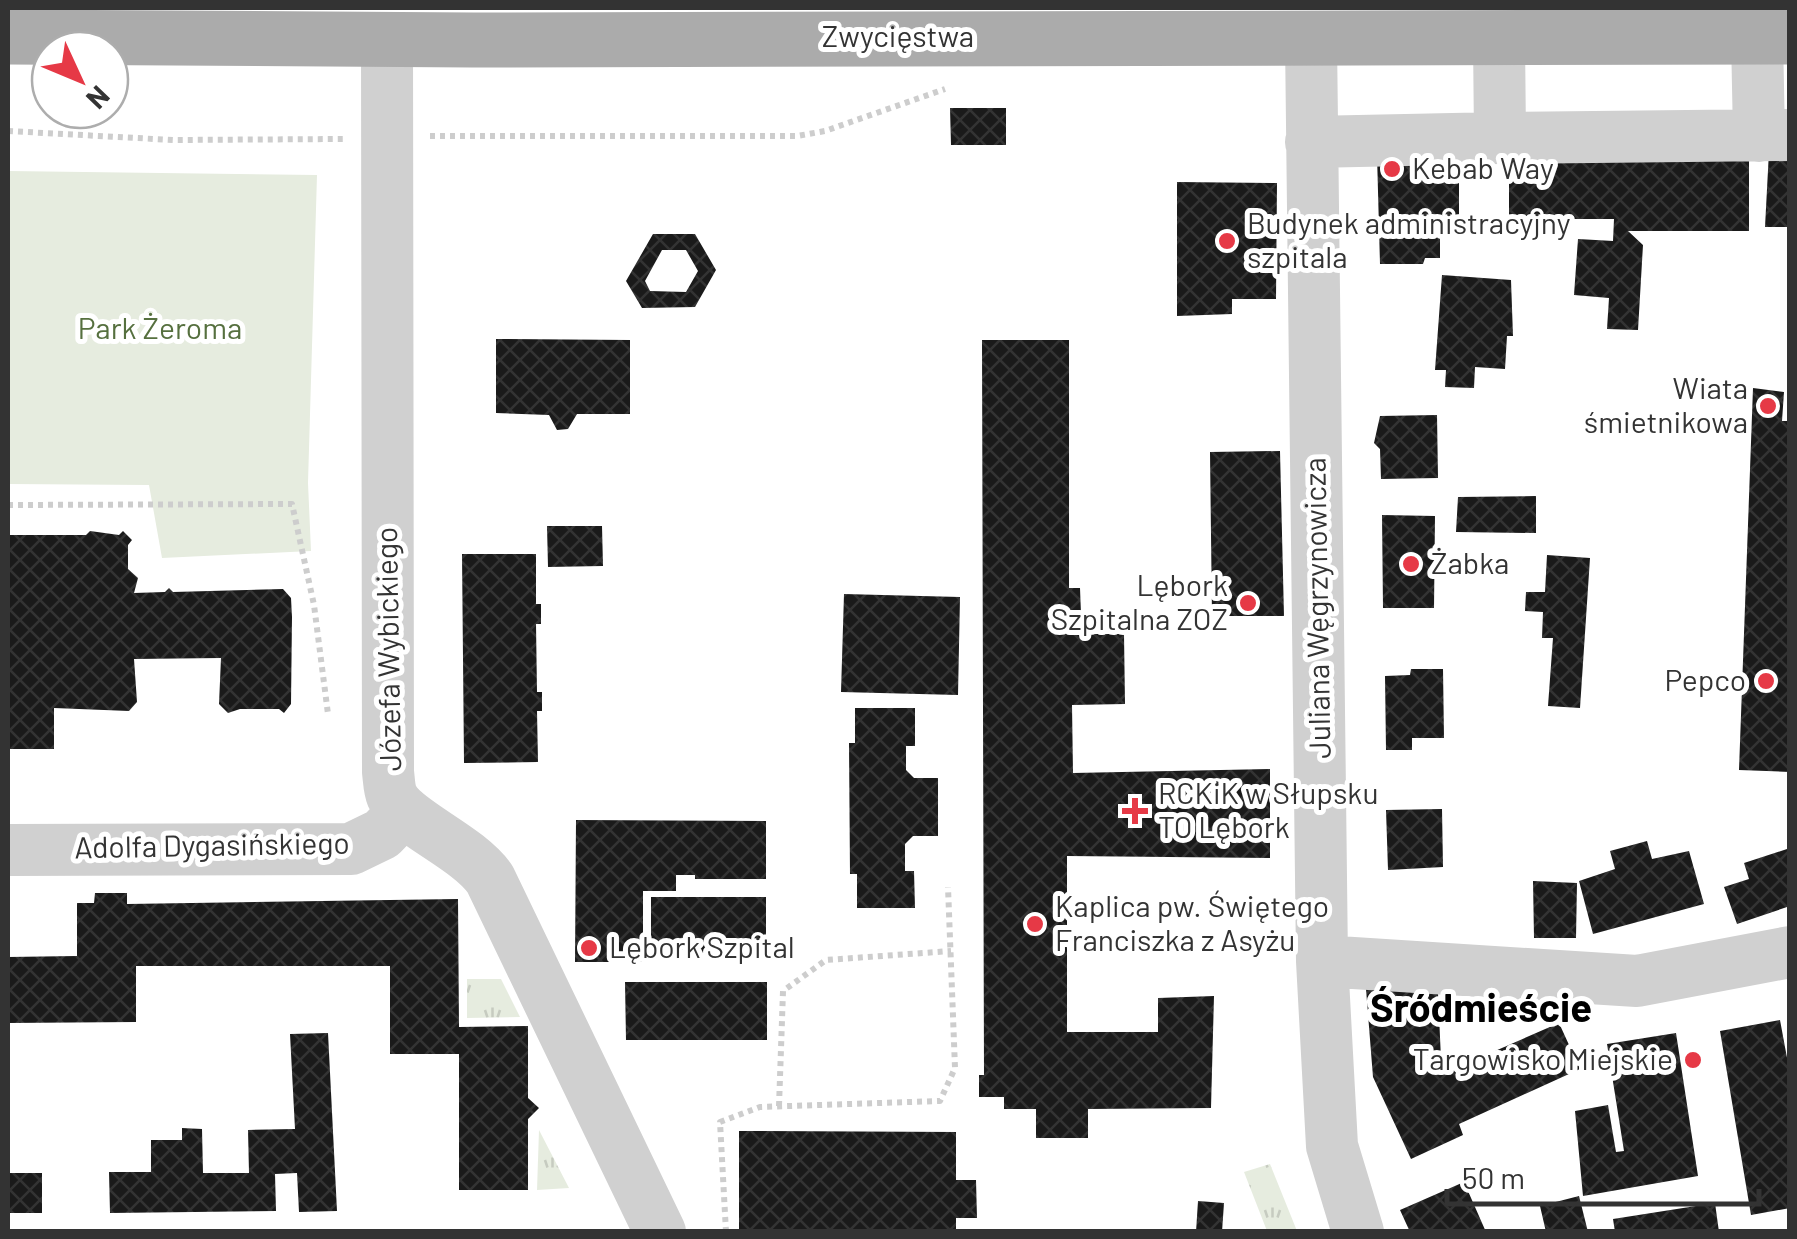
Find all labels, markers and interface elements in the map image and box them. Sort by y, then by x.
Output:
street label: Zwycięstwa [822,17,974,53]
north arrow [30,30,130,130]
text: N [80,80,117,117]
place label: Kebab Way [1412,149,1554,185]
marker: Kebab Way [1381,158,1403,180]
place label: Budynek administracyjny szpitala [1247,204,1571,274]
marker: Budynek administracyjny szpitala [1216,230,1238,252]
park label: Park Żeroma [78,309,242,345]
place label: Wiata śmietnikowa [1584,369,1748,439]
marker: Wiata śmietnikowa [1757,395,1779,417]
street label: Juliana Węgrzynowicza [1295,457,1337,759]
street label: Józefa Wybickiego [367,526,407,772]
place label: Żabka [1431,544,1509,580]
marker: Żabka [1400,553,1422,575]
place label: Lębork Szpitalna ZOZ [1051,566,1228,636]
marker: Lębork Szpitalna ZOZ [1237,592,1259,614]
place label: Pepco [1665,661,1746,697]
marker: Pepco [1755,670,1777,692]
place label: RCKiK w Słupsku TO Lębork [1158,774,1378,844]
marker: RCKiK w Słupsku TO Lębork [1122,798,1148,824]
street label: Adolfa Dygasińskiego [74,824,350,864]
place label: Kaplica pw. Świętego Franciszka z Asyżu [1055,887,1329,957]
marker: Kaplica pw. Świętego Franciszka z Asyżu [1024,913,1046,935]
place label: Lębork Szpital [609,928,795,964]
marker: Lębork Szpital [578,937,600,959]
district label: Śródmieście [1370,982,1592,1030]
place label: Targowisko Miejskie [1413,1040,1673,1076]
marker: Targowisko Miejskie [1682,1049,1704,1071]
scale bar [1447,1144,1760,1206]
text: 50 m [1462,1159,1525,1195]

